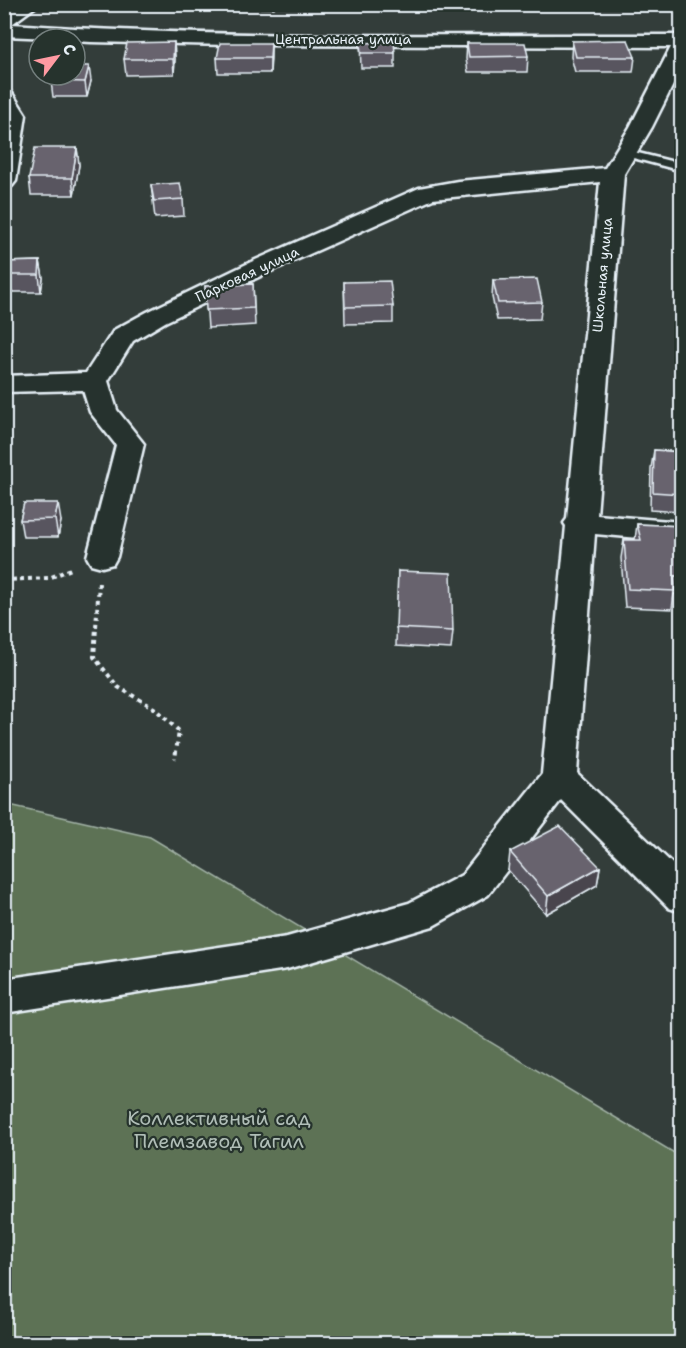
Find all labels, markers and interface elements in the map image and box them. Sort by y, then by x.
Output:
north arrow [27,27,87,87]
street label: Центральная улица [275,30,411,48]
text: С [58,40,81,59]
street label: Школьная улица [588,217,616,333]
street label: Парковая улица [192,242,302,306]
park label: Коллективный сад Племзавод Тагил [127,1105,311,1154]

